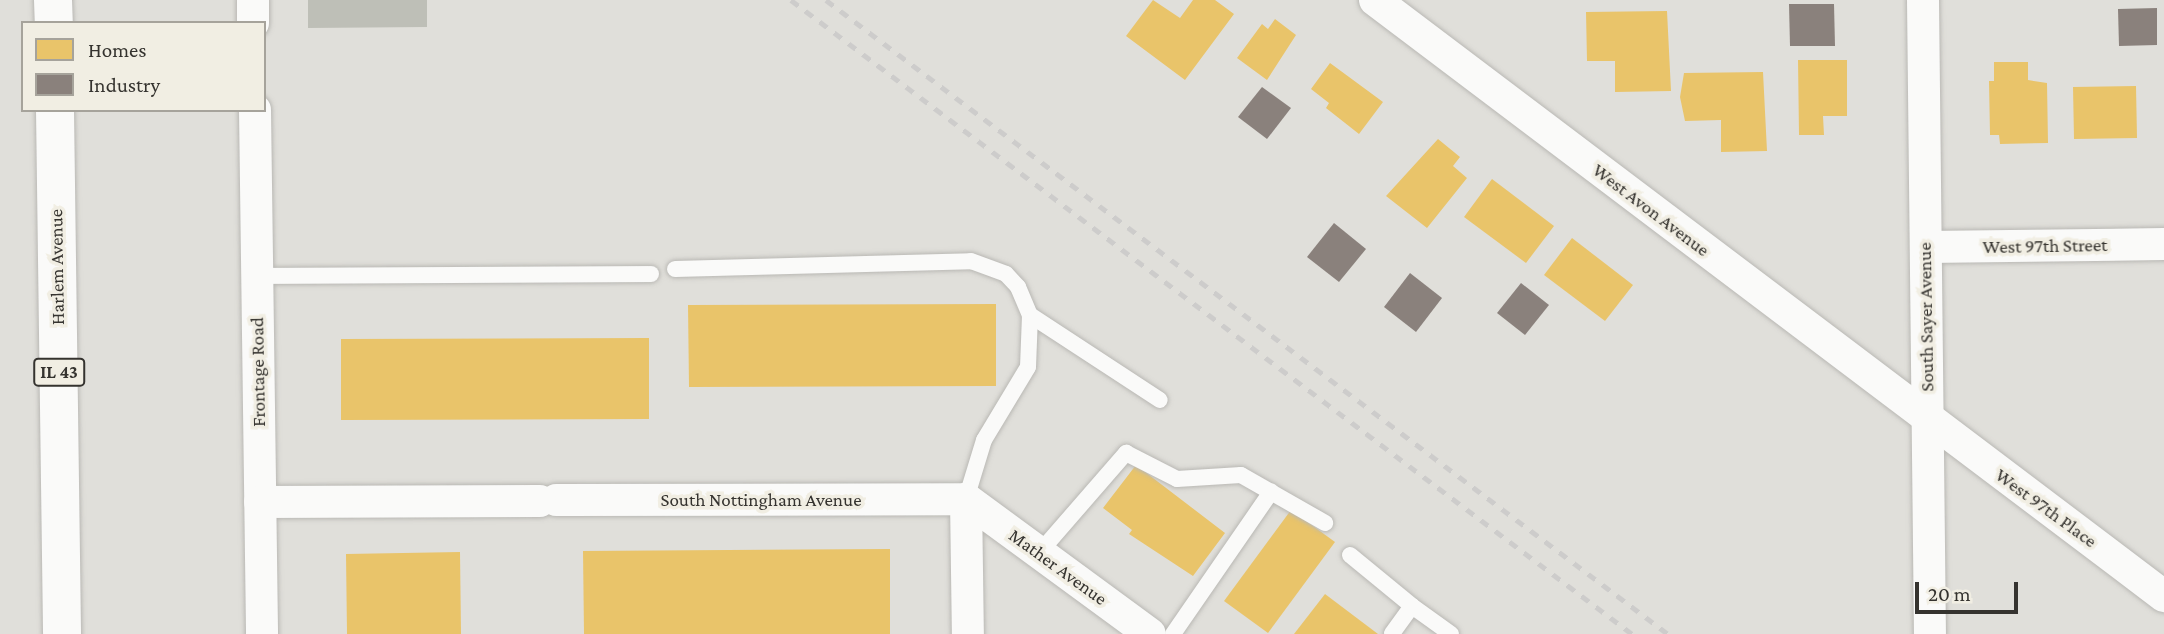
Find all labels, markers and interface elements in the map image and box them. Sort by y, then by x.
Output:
legend [21,21,266,112]
text: Homes [88,38,147,62]
text: Industry [88,73,160,97]
street label: West Avon Avenue [1588,159,1714,261]
street label: Harlem Avenue [45,209,69,325]
street label: West 97th Street [1982,234,2108,258]
street label: South Sayer Avenue [1913,242,1939,392]
street label: Frontage Road [246,317,270,427]
road number: IL 43 [33,358,85,386]
street label: West 97th Place [1991,464,2101,552]
street label: South Nottingham Avenue [661,489,861,511]
street label: Mather Avenue [1005,524,1111,610]
scale bar [1919,568,2022,612]
text: 20 m [1928,582,1971,606]

